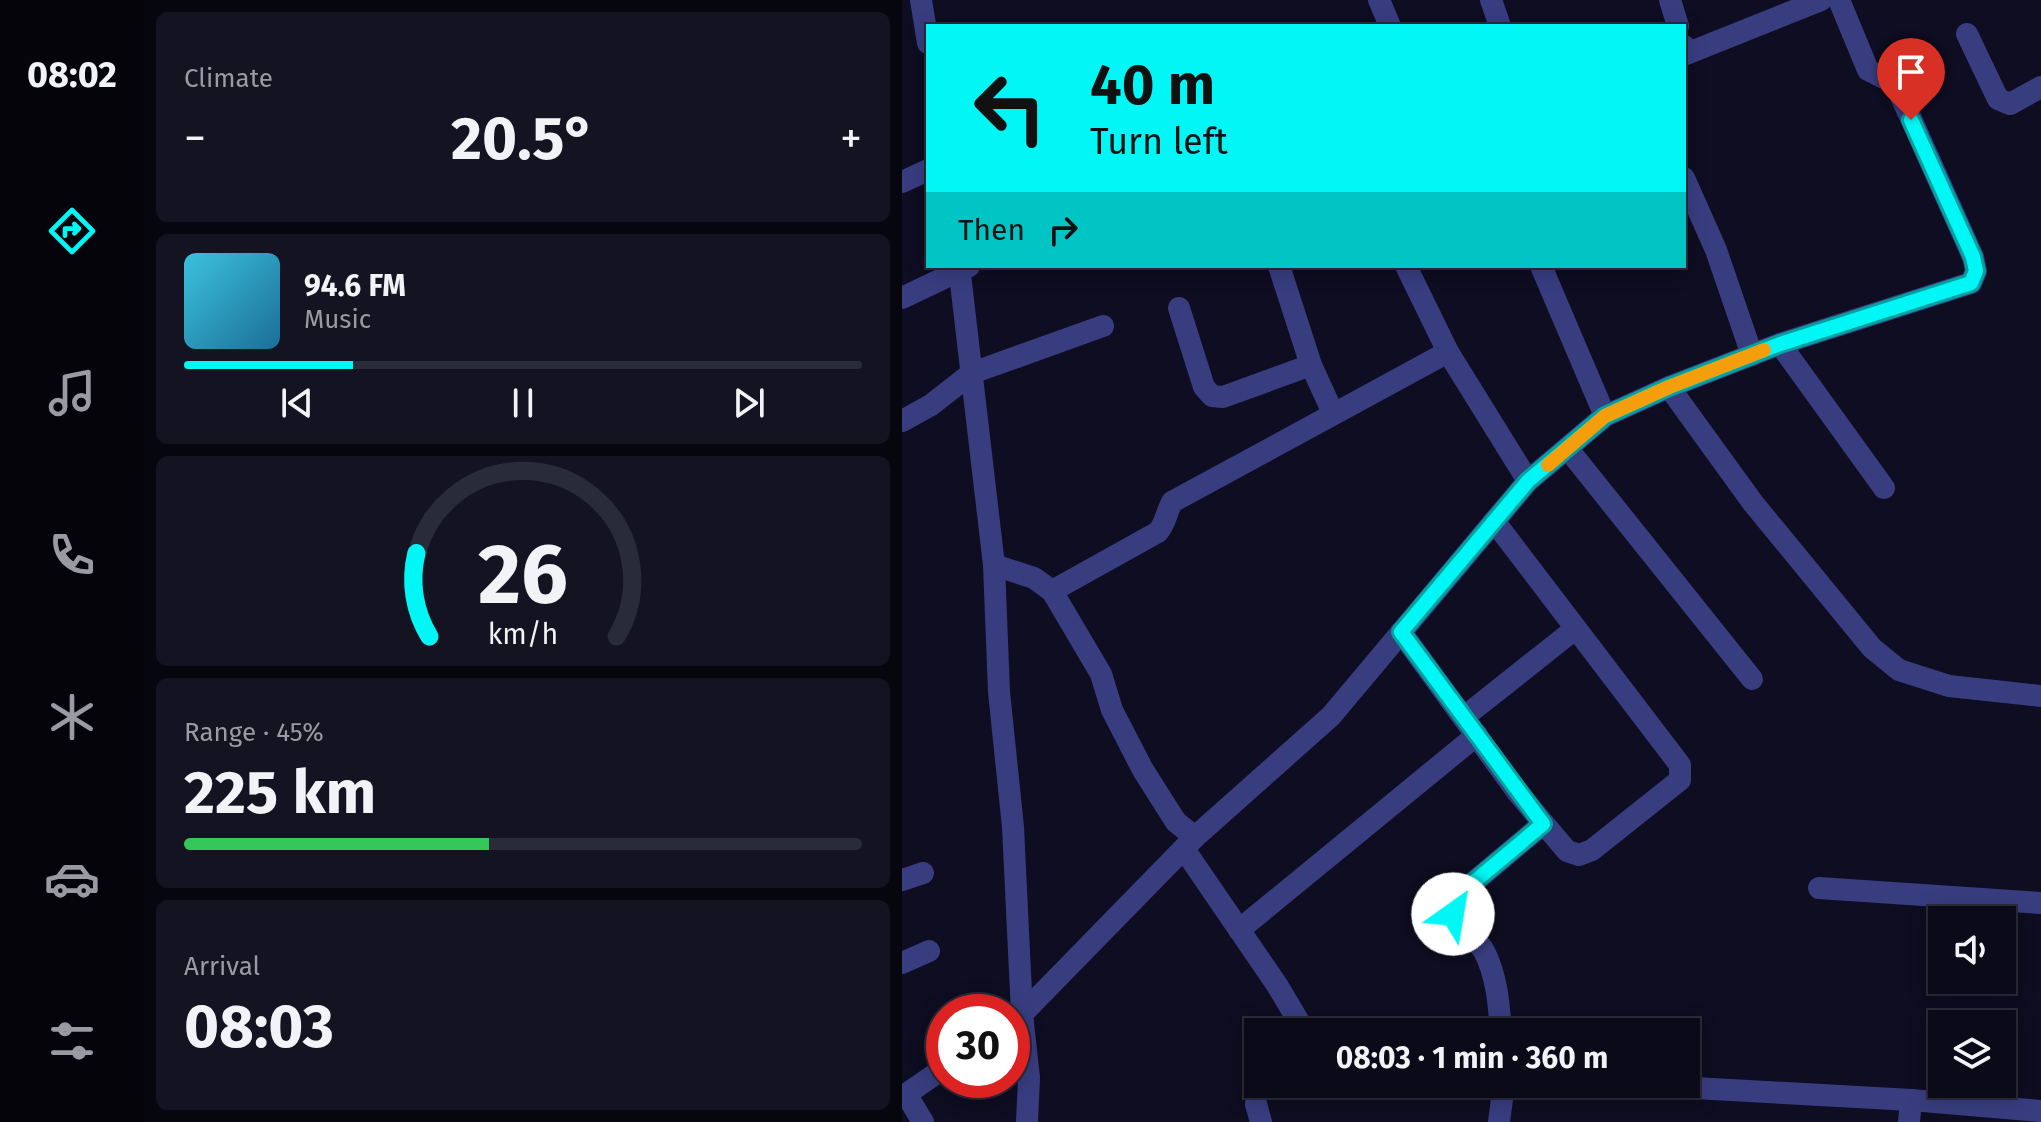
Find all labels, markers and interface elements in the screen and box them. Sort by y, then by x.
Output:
pin [1877,38,1945,120]
icon: arrive [1889,50,1933,94]
text: 40 m [1090,52,1215,119]
text: 08:02 [27,53,117,97]
icon: left [958,56,1062,160]
text: Climate [184,63,273,94]
text: 20.5° [451,103,595,175]
text: − [184,112,206,165]
text: + [840,112,862,165]
text: Turn left [1090,120,1228,164]
icon: directions [44,203,100,259]
icon: right [1041,208,1085,252]
text: Then [958,212,1025,248]
text: 94.6 FM [304,268,406,304]
text: Music [304,304,371,335]
icon: music [44,365,100,421]
icon: previous [275,381,319,425]
icon: pause [501,381,545,425]
icon: next [727,381,771,425]
text: 26 [478,525,568,625]
icon: phone [44,527,100,583]
text: km/h [488,617,558,652]
icon: climate [44,689,100,745]
text: Range · 45% [184,717,324,748]
text: 225 km [184,757,376,829]
icon: car [44,851,100,907]
position arrow [1411,872,1495,956]
map controls [1928,906,2016,1098]
button: sound [1928,906,2016,994]
text: Arrival [184,951,260,982]
text: 08:03 [184,991,334,1063]
speed limit sign: 30 [926,994,1030,1098]
button: layers [1928,1010,2016,1098]
icon: filters [44,1013,100,1069]
text: 08:03 · 1 min · 360 m [1336,1040,1608,1076]

